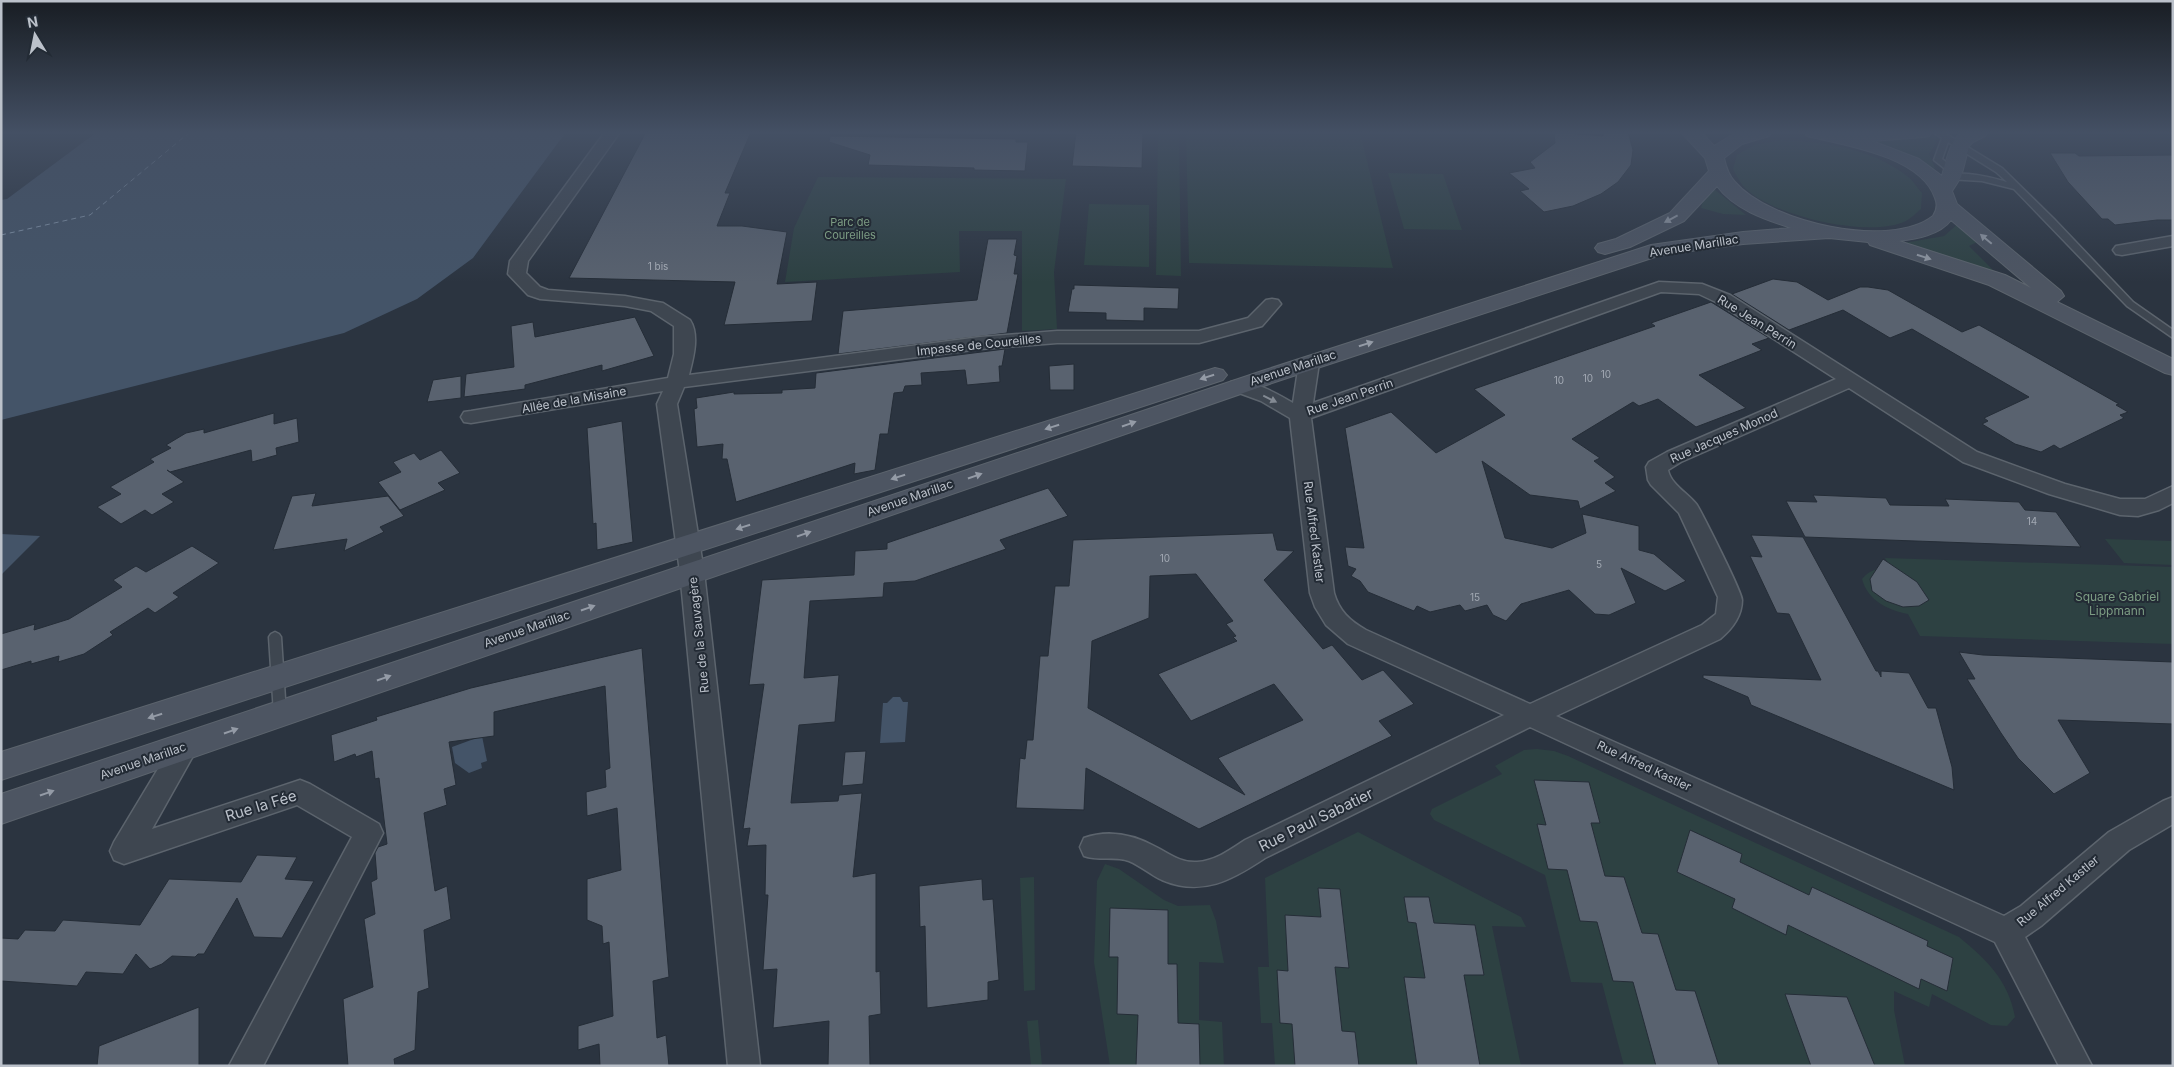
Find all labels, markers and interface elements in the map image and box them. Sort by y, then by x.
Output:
north arrow [10,10,60,60]
text: N [26,12,39,31]
park label: Parc de Coureilles [824,215,876,242]
one-way arrow [1664,215,1678,223]
street label: Avenue Marillac [1648,231,1740,260]
one-way arrow [1980,234,1992,245]
one-way arrow [1917,253,1932,261]
house number: 1 bis [648,260,668,272]
street label: Rue Jean Perrin [1715,291,1800,352]
street label: Impasse de Coureilles [916,331,1042,359]
one-way arrow [1358,340,1373,347]
street label: Avenue Marillac [1248,346,1338,389]
house number: 10 [1601,368,1611,380]
house number: 10 [1583,372,1593,384]
one-way arrow [1199,373,1214,381]
house number: 10 [1554,374,1564,386]
street label: Rue Jean Perrin [1305,375,1395,418]
street label: Allée de la Misaine [520,383,627,416]
one-way arrow [1263,395,1277,403]
street label: Rue Jacques Monod [1668,405,1780,466]
one-way arrow [1121,419,1136,427]
one-way arrow [1045,424,1060,431]
one-way arrow [967,472,982,479]
one-way arrow [890,474,905,481]
street label: Avenue Marillac [865,476,955,519]
street label: Rue Alfred Kastler [1301,480,1328,584]
house number: 14 [2027,515,2037,527]
one-way arrow [735,523,750,531]
one-way arrow [797,530,812,537]
house number: 10 [1160,552,1170,564]
house number: 5 [1596,558,1602,570]
street label: Rue de la Sauvagère [685,576,712,694]
park label: Square Gabriel Lippmann [2075,589,2159,618]
house number: 15 [1470,591,1480,603]
one-way arrow [580,604,595,612]
street label: Avenue Marillac [482,607,572,650]
one-way arrow [377,674,392,681]
one-way arrow [147,713,162,721]
one-way arrow [223,727,238,734]
street label: Rue Alfred Kastler [1595,737,1694,794]
street label: Avenue Marillac [98,739,188,782]
street label: Rue Paul Sabatier [1255,783,1376,855]
street label: Rue la Fée [223,786,299,825]
one-way arrow [40,789,55,796]
street label: Rue Alfred Kastler [2014,852,2102,929]

